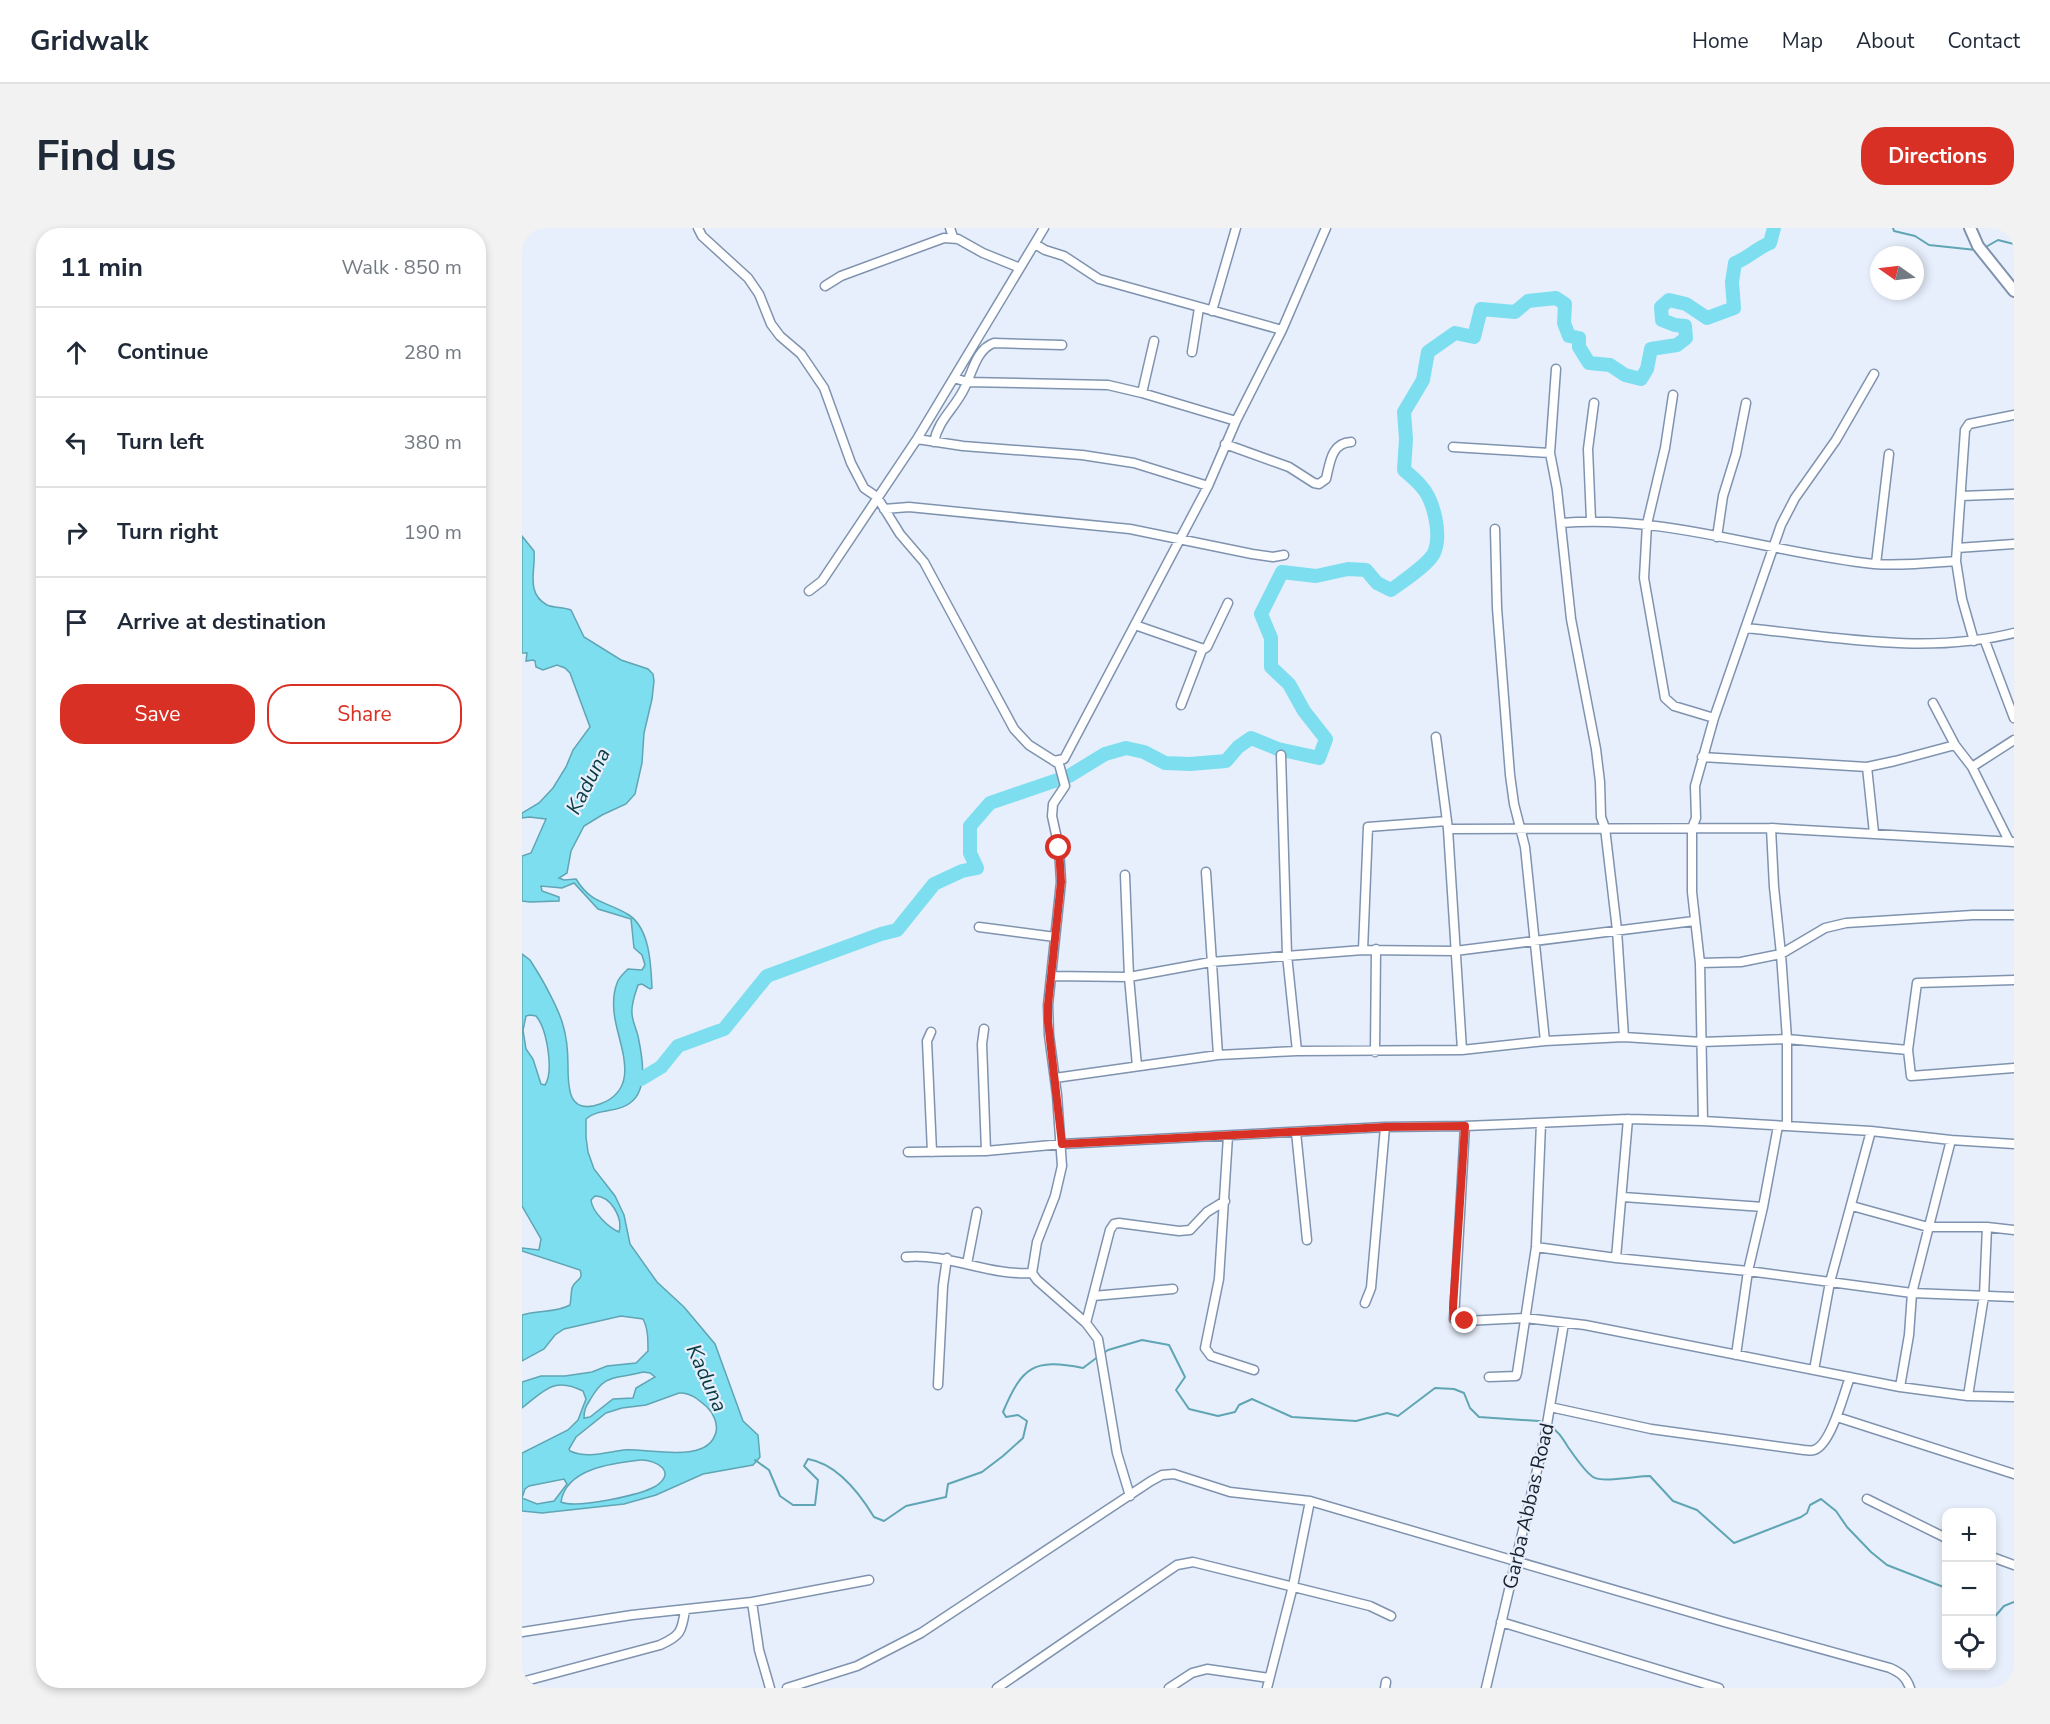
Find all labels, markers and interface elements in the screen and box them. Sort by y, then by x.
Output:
text: Gridwalk [30,22,148,60]
text: Home [1692,27,1749,55]
text: Map [1782,27,1823,55]
text: About [1856,27,1914,55]
text: Contact [1947,27,2020,55]
button: Directions [1861,127,2014,185]
text: Find us [36,128,176,185]
north arrow [1870,246,1924,300]
text: 11 min [60,250,143,285]
text: Walk · 850 m [342,254,462,281]
icon: ahead [60,336,93,369]
text: Continue [117,337,208,367]
text: 280 m [404,339,462,366]
icon: left [60,426,93,459]
text: Turn left [117,427,204,457]
text: 380 m [404,429,462,456]
icon: right [60,516,93,549]
text: Turn right [117,517,218,547]
text: 190 m [404,519,462,546]
icon: arrive [60,606,93,639]
text: Arrive at destination [117,607,326,637]
button: Save [60,684,255,744]
button: Share [267,684,462,744]
water label: Kaduna [559,743,617,819]
route start [1045,834,1071,860]
route end [1451,1307,1477,1333]
water label: Kaduna [680,1340,734,1416]
street label: Garba Abbas Road [1496,1421,1561,1592]
map controls [1942,1508,1996,1670]
button: + [1942,1508,1996,1562]
button: − [1942,1562,1996,1616]
button: locate [1942,1616,1996,1670]

